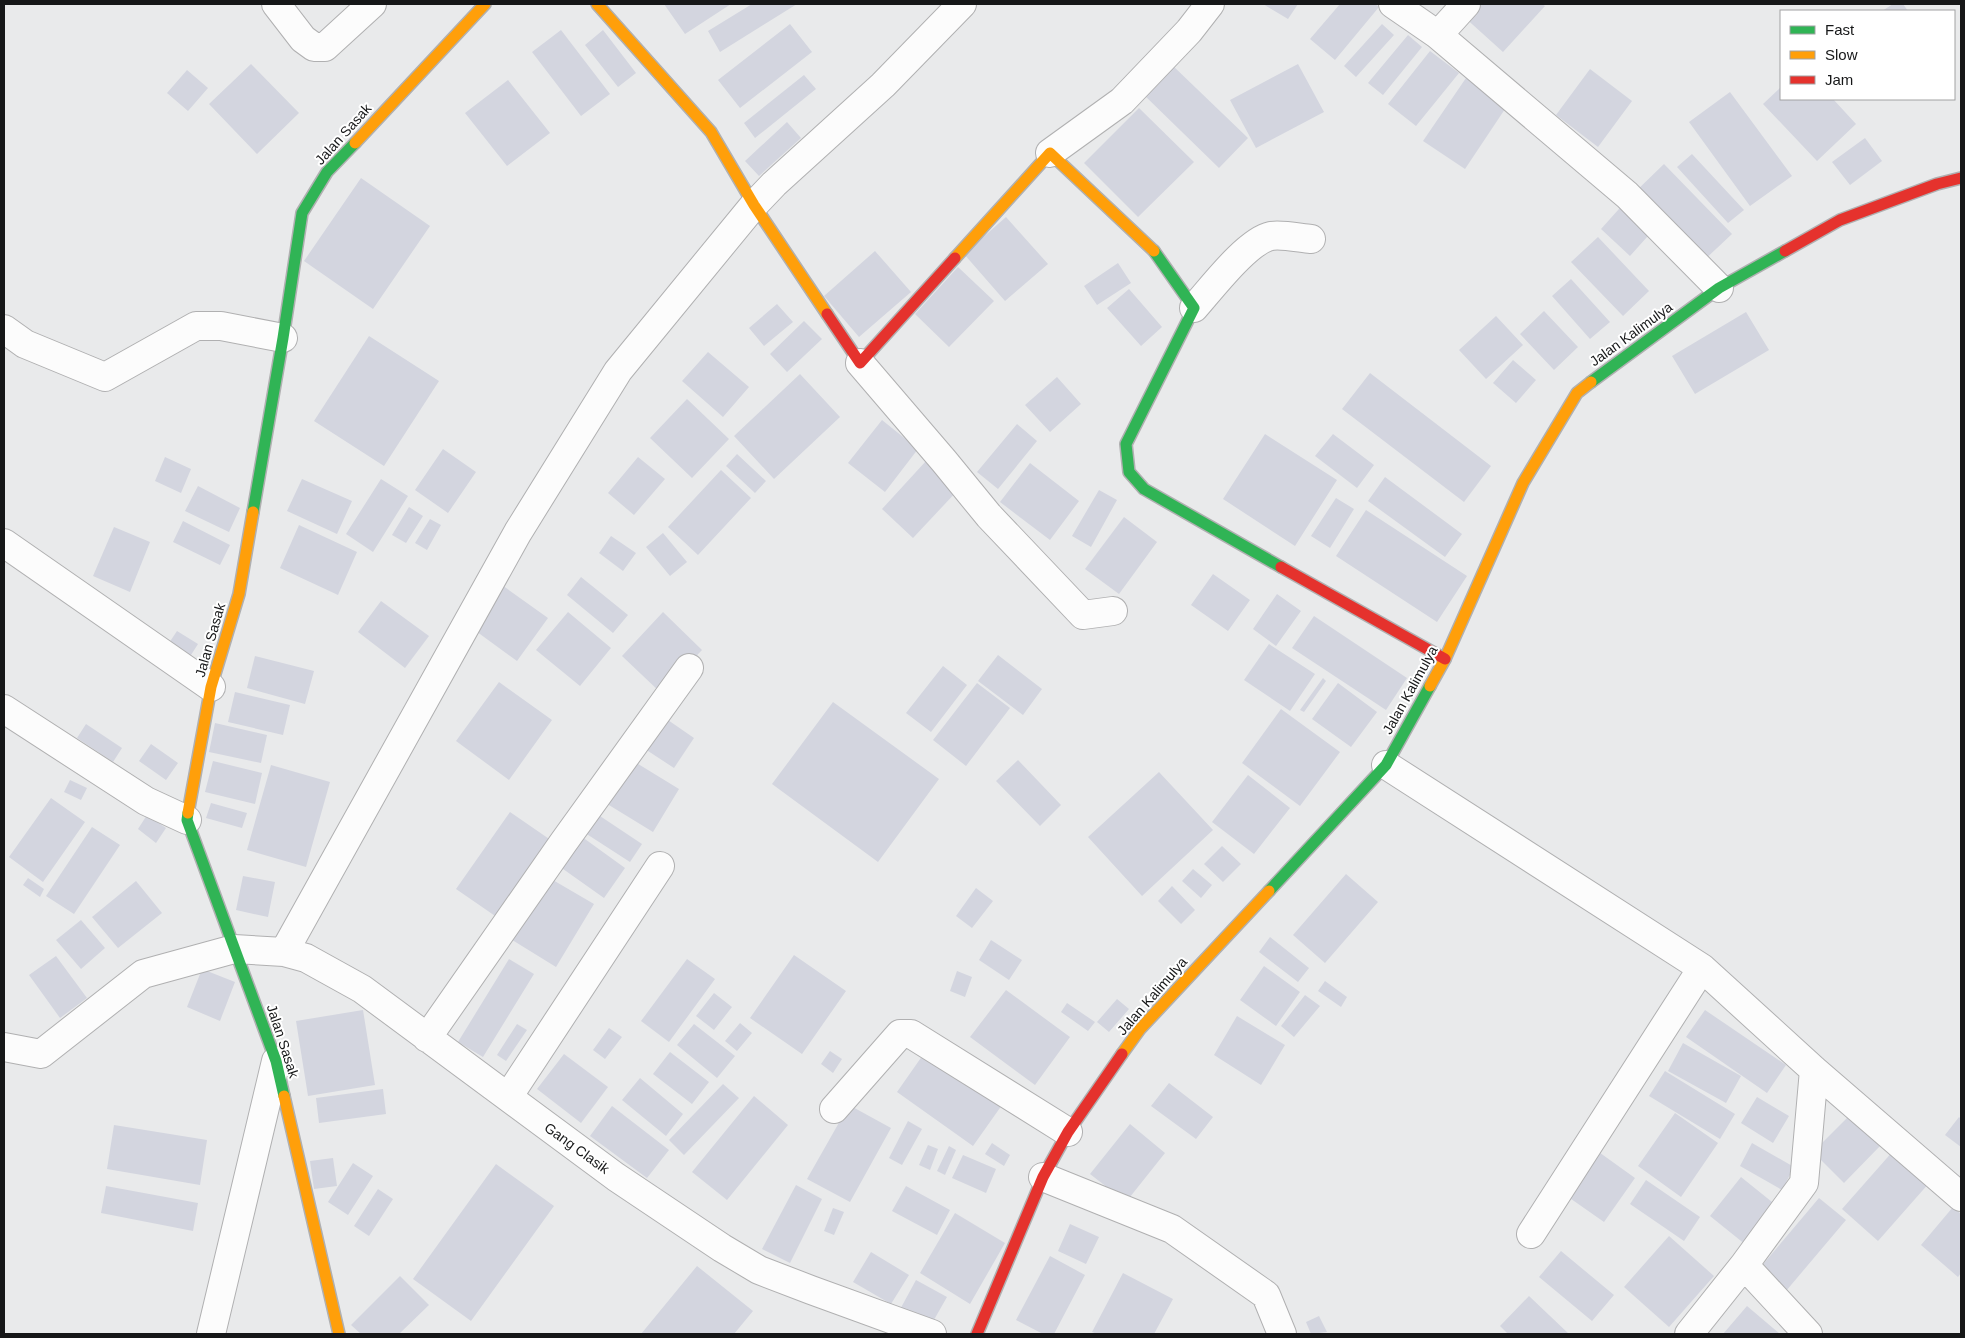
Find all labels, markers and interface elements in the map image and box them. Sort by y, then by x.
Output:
legend [1780,10,1955,100]
text: Fast [1825,21,1855,38]
text: Slow [1825,46,1858,63]
text: Jam [1825,71,1853,88]
street label: Jalan Sasak [312,100,375,168]
street label: Jalan Kalimulya [1587,299,1676,369]
street label: Jalan Sasak [192,600,228,679]
street label: Jalan Kalimulya [1379,643,1441,737]
street label: Jalan Kalimulya [1114,954,1190,1038]
street label: Jalan Sasak [264,1002,303,1081]
street label: Gang Clasik [541,1119,613,1177]

